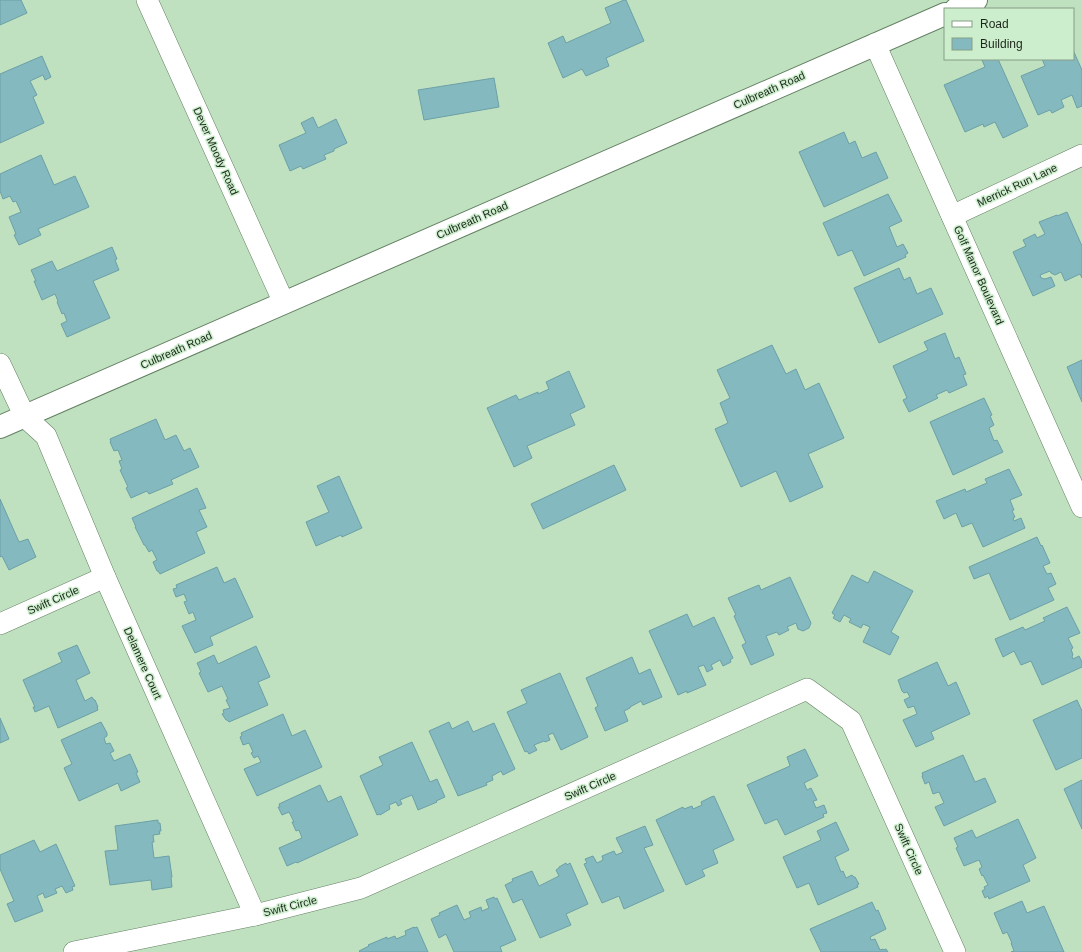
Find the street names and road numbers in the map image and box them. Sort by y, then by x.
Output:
street label: Culbreath Road [731,69,807,111]
street label: Dever Moody Road [191,105,241,197]
street label: Merrick Run Lane [975,161,1059,209]
street label: Culbreath Road [434,199,510,241]
street label: Golf Manor Boulevard [952,224,1006,326]
street label: Culbreath Road [138,329,214,371]
street label: Swift Circle [25,583,81,617]
street label: Delamere Court [122,625,164,701]
street label: Swift Circle [562,769,618,803]
street label: Swift Circle [892,821,926,877]
street label: Swift Circle [262,894,318,918]

